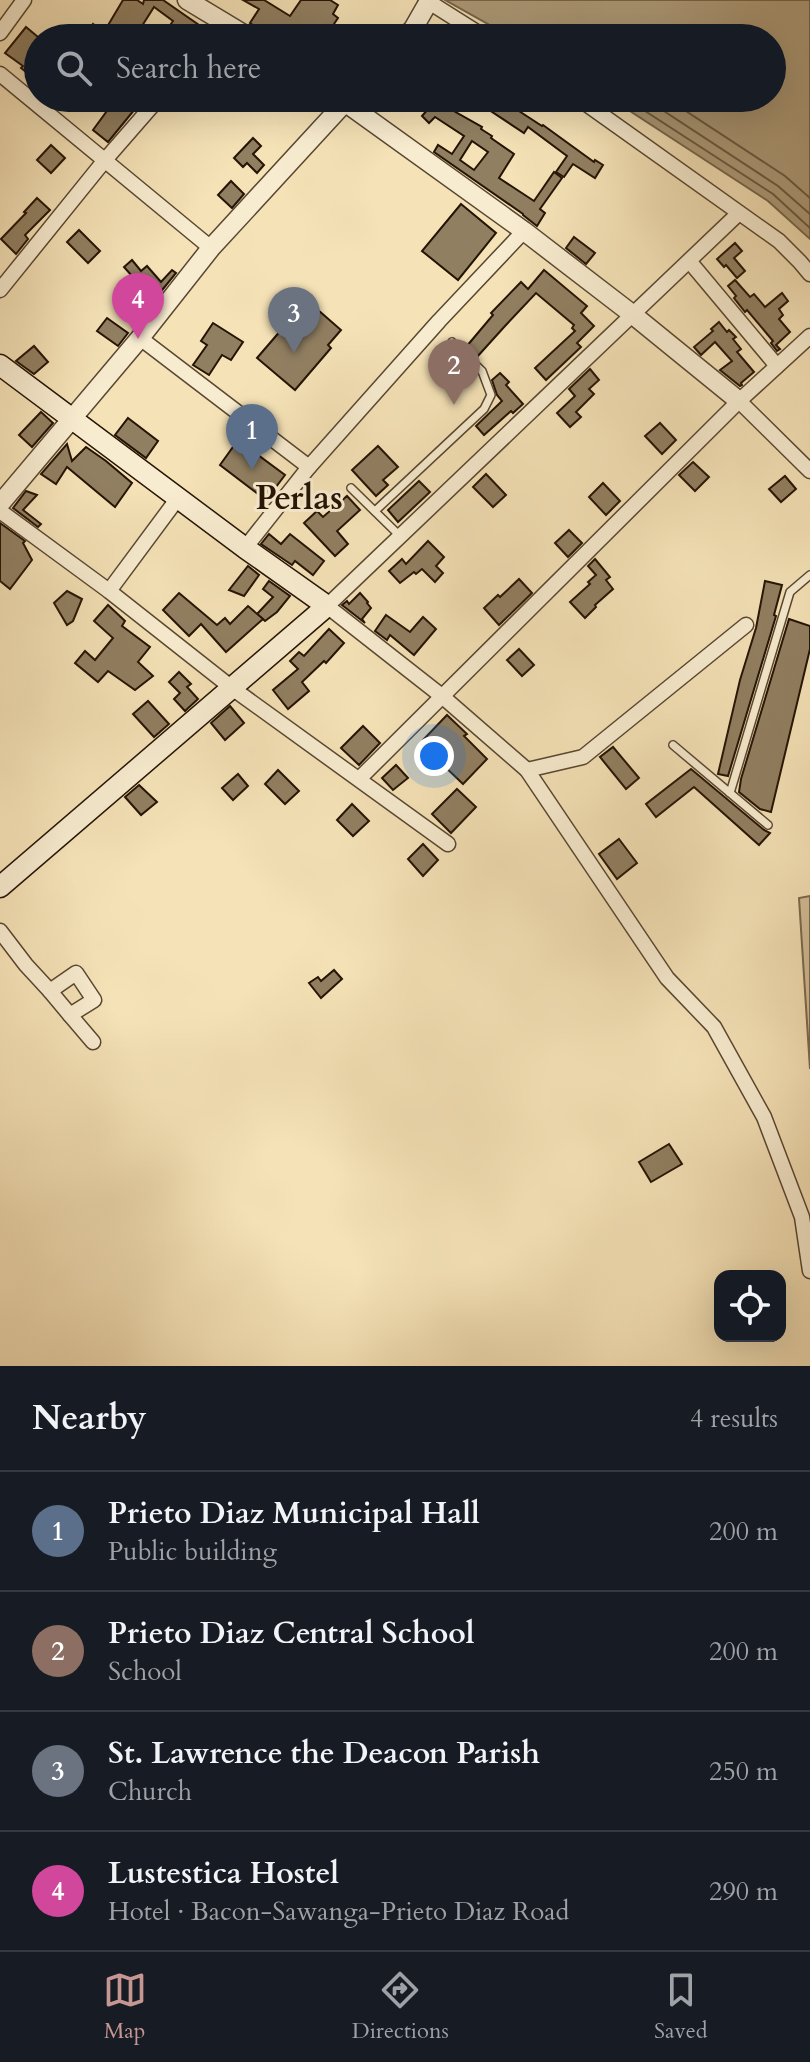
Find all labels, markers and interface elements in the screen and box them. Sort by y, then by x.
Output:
search box [24,24,786,112]
icon: search [52,46,96,90]
text: Search here [116,48,261,89]
pin: 4 [112,273,164,339]
pin: 3 [268,287,320,353]
pin: 2 [428,339,480,405]
pin: 1 [226,404,278,470]
district label: Perlas [255,475,343,521]
your location [414,736,454,776]
map controls [714,1270,786,1342]
button: locate [714,1270,786,1342]
text: Nearby [32,1395,147,1441]
text: 4 results [690,1401,778,1436]
text: Prieto Diaz Municipal Hall [108,1493,480,1534]
text: 1 [51,1514,65,1549]
text: 200 m [709,1514,778,1549]
text: Public building [108,1534,277,1569]
text: Prieto Diaz Central School [108,1613,475,1654]
text: 2 [51,1634,65,1669]
text: 200 m [709,1634,778,1669]
text: School [108,1654,182,1689]
text: St. Lawrence the Deacon Parish [108,1733,540,1774]
text: 3 [51,1754,65,1789]
text: 250 m [709,1754,778,1789]
text: Church [108,1774,192,1809]
text: Lustestica Hostel [108,1853,339,1894]
text: 4 [51,1874,65,1909]
text: 290 m [709,1874,778,1909]
text: Hotel · Bacon-Sawanga-Prieto Diaz Road [108,1894,569,1929]
tab: Map [103,1968,147,2046]
tab: Directions [352,1968,449,2046]
tab: Saved [654,1968,707,2046]

